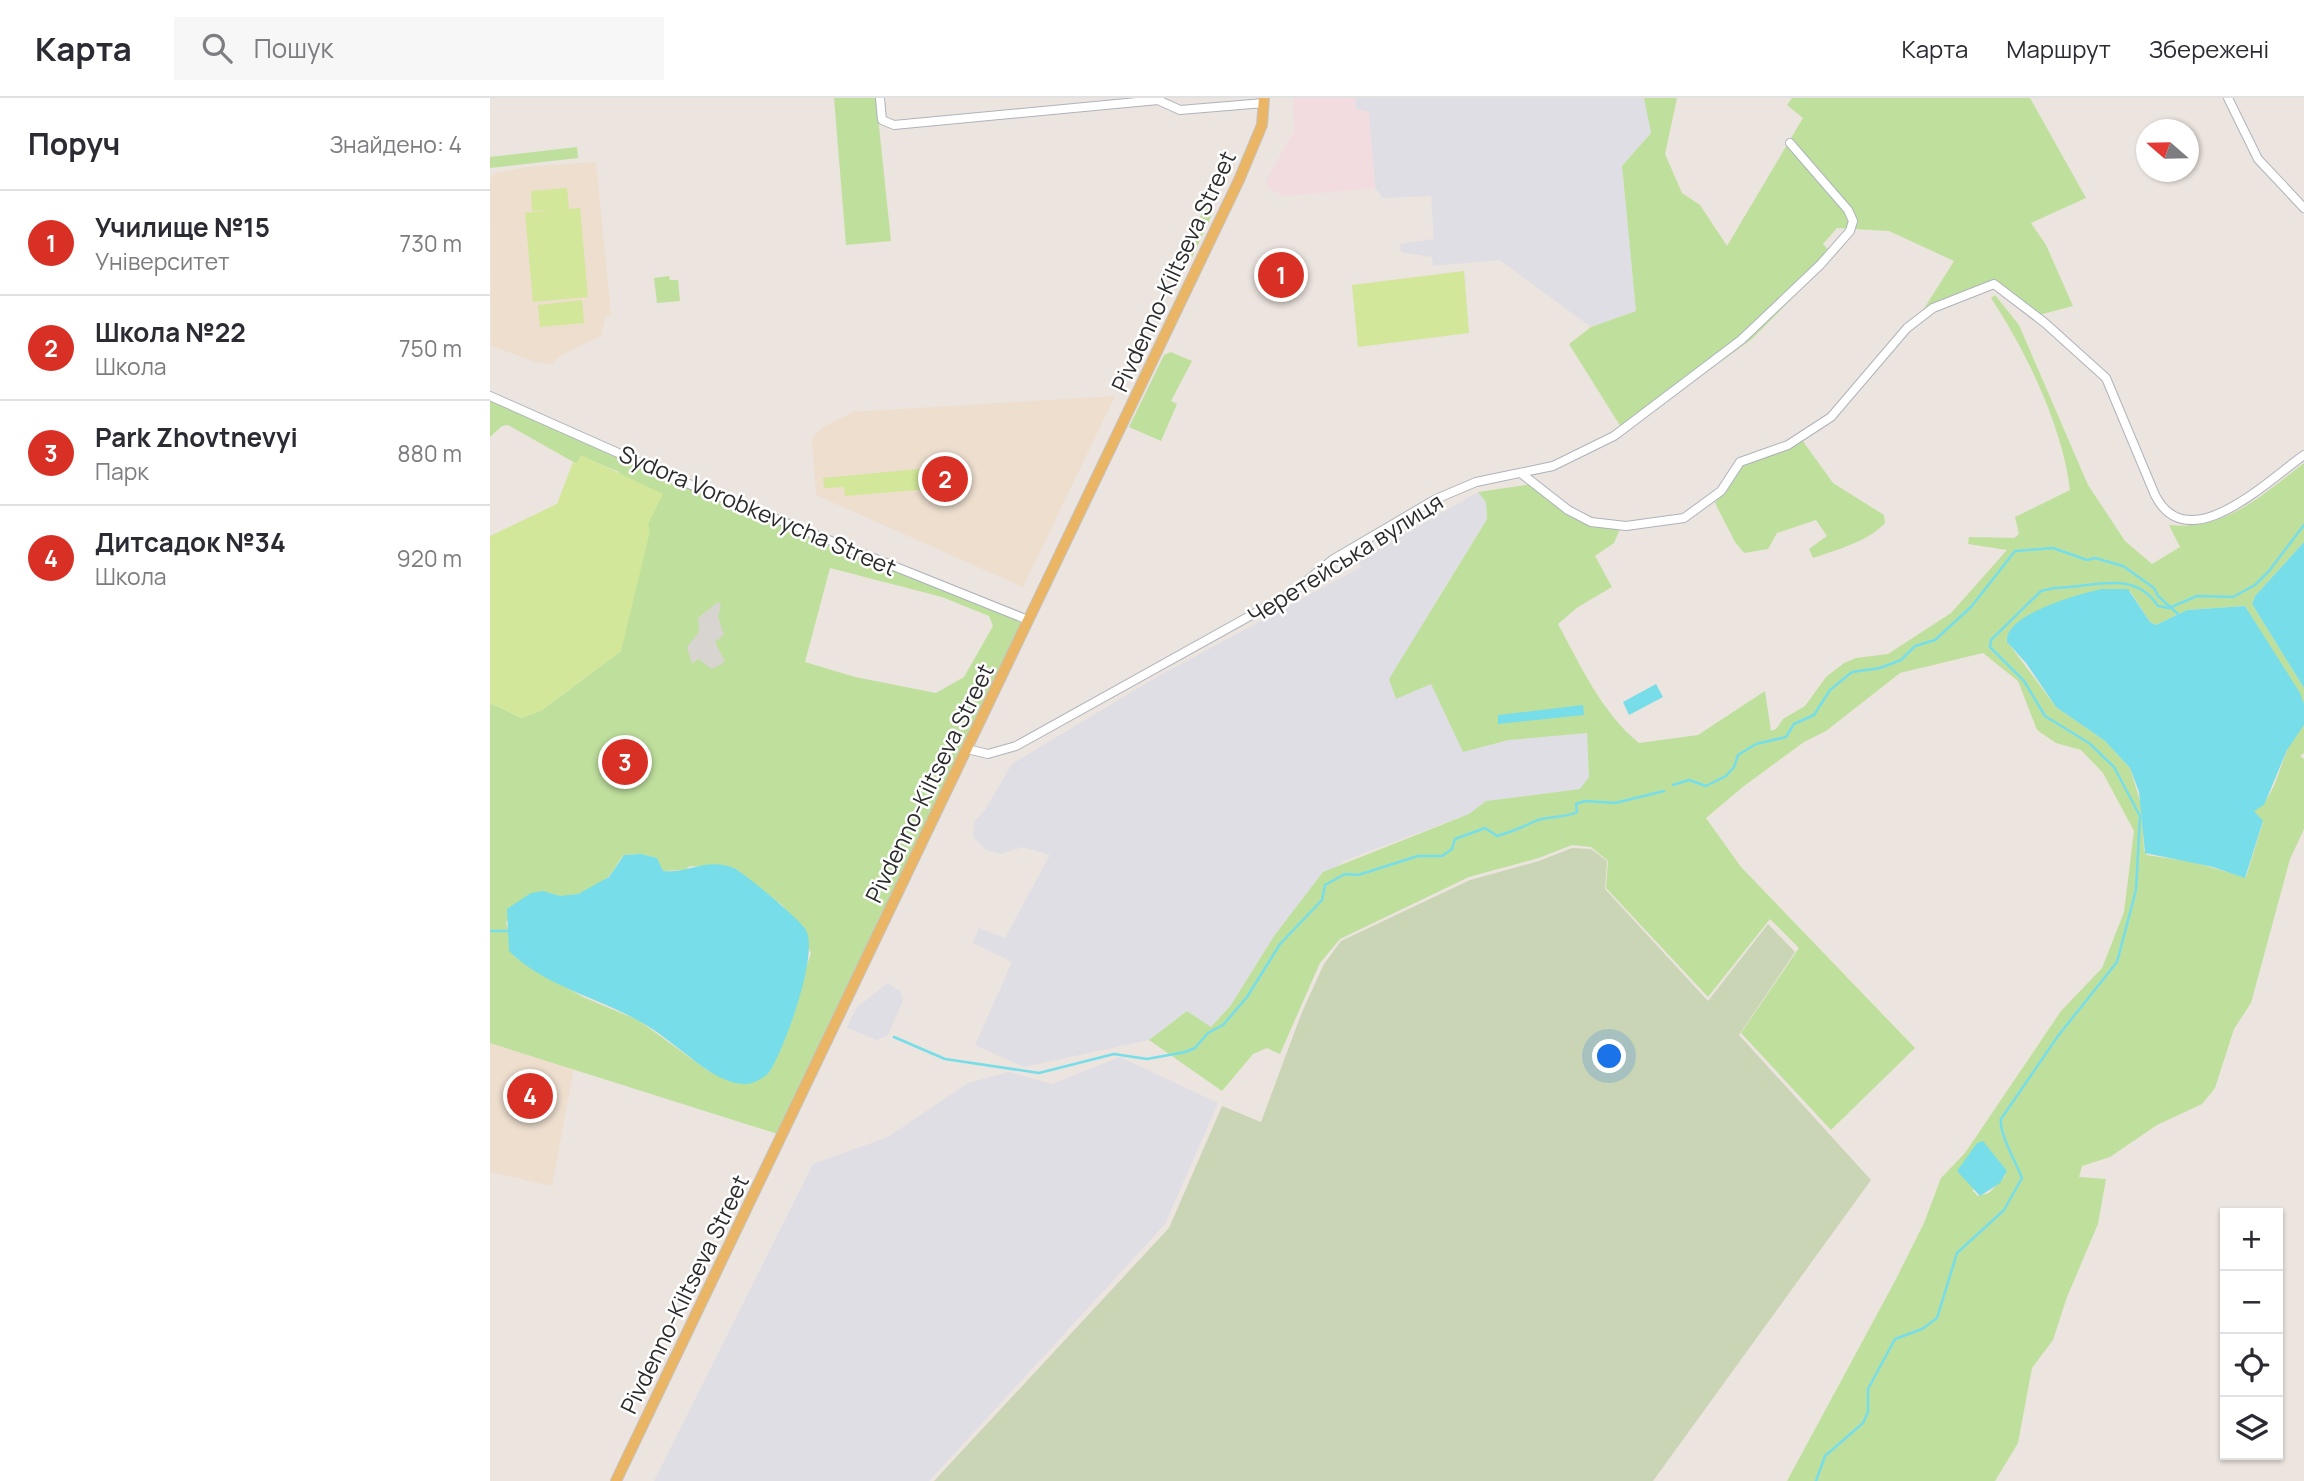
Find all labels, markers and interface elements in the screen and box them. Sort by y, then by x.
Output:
search box [174,17,664,80]
text: Карта [35,26,132,71]
icon: search [198,29,236,67]
text: Пошук [254,30,334,66]
text: Карта [1902,32,1968,65]
text: Маршрут [2006,32,2111,65]
text: Збережені [2149,32,2269,65]
north arrow [2136,119,2199,182]
text: Поруч [28,123,120,164]
text: Знайдено: 4 [329,128,462,160]
street label: Pivdenno-Kiltseva Street [1103,145,1243,397]
text: Училище №15 [95,209,270,245]
text: 1 [46,227,56,259]
text: 730 m [400,227,462,259]
text: Університет [95,245,230,277]
pin: 1 [1258,249,1304,301]
text: Школа №22 [95,314,246,350]
text: 2 [44,332,58,364]
text: 750 m [399,332,462,364]
text: Школа [95,350,167,382]
text: Park Zhovtnevyi [95,419,298,455]
text: 3 [44,437,58,469]
text: 880 m [397,437,462,469]
street label: Sydora Vorobkevycha Street [615,437,901,583]
pin: 2 [922,453,968,505]
text: Парк [95,455,149,487]
street label: Черетейська вулиця [1241,485,1449,631]
text: Дитсадок №34 [95,524,286,560]
text: 4 [44,542,58,574]
text: 920 m [396,542,462,574]
text: Школа [95,560,167,592]
street label: Pivdenno-Kiltseva Street [857,658,1001,908]
pin: 3 [602,736,648,788]
your location [1592,1039,1626,1073]
pin: 4 [507,1070,553,1122]
street label: Pivdenno-Kiltseva Street [612,1169,756,1419]
map controls [2220,1208,2283,1460]
button: + [2220,1208,2283,1271]
button: − [2220,1271,2283,1334]
button: locate [2220,1334,2283,1397]
button: layers [2220,1397,2283,1460]

